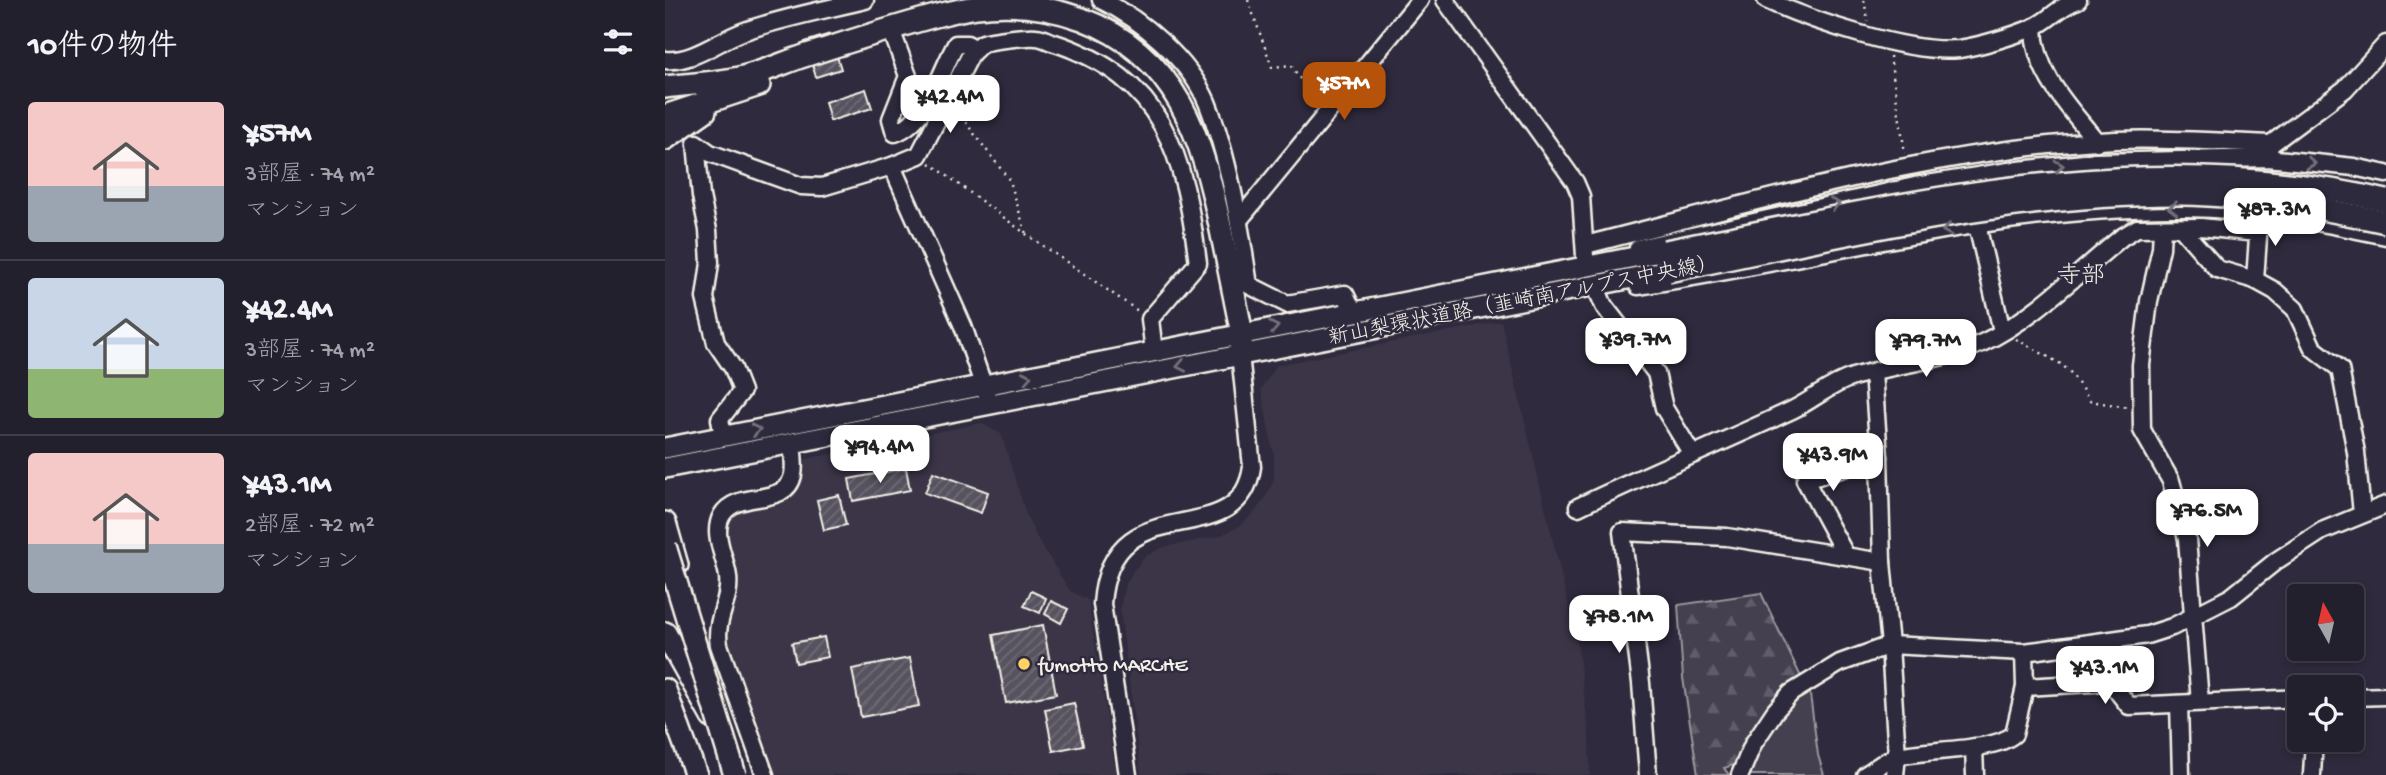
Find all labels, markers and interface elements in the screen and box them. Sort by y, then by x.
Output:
icon: filters [599,23,637,61]
text: 10件の物件 [28,31,177,66]
pin: ¥57M [1303,62,1385,122]
text: ¥57M [1319,71,1369,98]
pin: ¥42.4M [893,76,1007,135]
text: ¥42.4M [917,84,983,111]
text: ¥57M [245,118,311,153]
icon: home [84,130,168,214]
one-way arrow [2305,155,2317,170]
one-way arrow [2054,159,2065,174]
text: 3部屋 · 74 m² [245,162,375,189]
pin: ¥87.3M [2218,188,2332,248]
one-way arrow [1829,197,1841,212]
text: ¥87.3M [2240,197,2310,224]
text: マンション [245,198,359,225]
one-way arrow [2167,200,2178,216]
one-way arrow [1941,222,1953,237]
street label: 新山梨環状道路（韮崎南アルプス中央線） [1326,250,1721,353]
district label: 寺部 [2057,262,2105,292]
text: ¥42.4M [245,294,332,329]
icon: home [84,306,168,390]
pin: ¥39.7M [1579,318,1693,378]
pin: ¥79.7M [1869,320,1983,379]
one-way arrow [1268,321,1280,336]
text: ¥39.7M [1601,327,1671,354]
text: ¥79.7M [1891,328,1961,355]
text: 3部屋 · 74 m² [245,338,375,365]
one-way arrow [1175,358,1187,373]
one-way arrow [1021,371,1033,386]
text: マンション [245,374,359,401]
one-way arrow [750,424,762,439]
pin: ¥94.4M [823,426,937,485]
text: ¥94.4M [846,434,914,461]
pin: ¥43.9M [1776,434,1890,493]
text: ¥43.9M [1799,442,1867,469]
text: ¥43.1M [245,469,331,504]
icon: home [84,481,168,565]
pin: ¥76.5M [2150,490,2264,549]
text: ¥76.5M [2172,498,2242,525]
text: 2部屋 · 72 m² [245,513,375,540]
text: マンション [245,549,359,576]
north arrow [2287,584,2364,662]
map controls [2287,584,2364,752]
pin: ¥78.1M [1562,596,1676,655]
text: ¥78.1M [1585,604,1653,631]
pin: ¥43.1M [2048,646,2162,706]
place label: fumotto MARCHE [1037,655,1188,680]
text: ¥43.1M [2072,655,2138,682]
marker: fumotto MARCHE [1016,656,1032,672]
button: locate [2287,675,2364,752]

